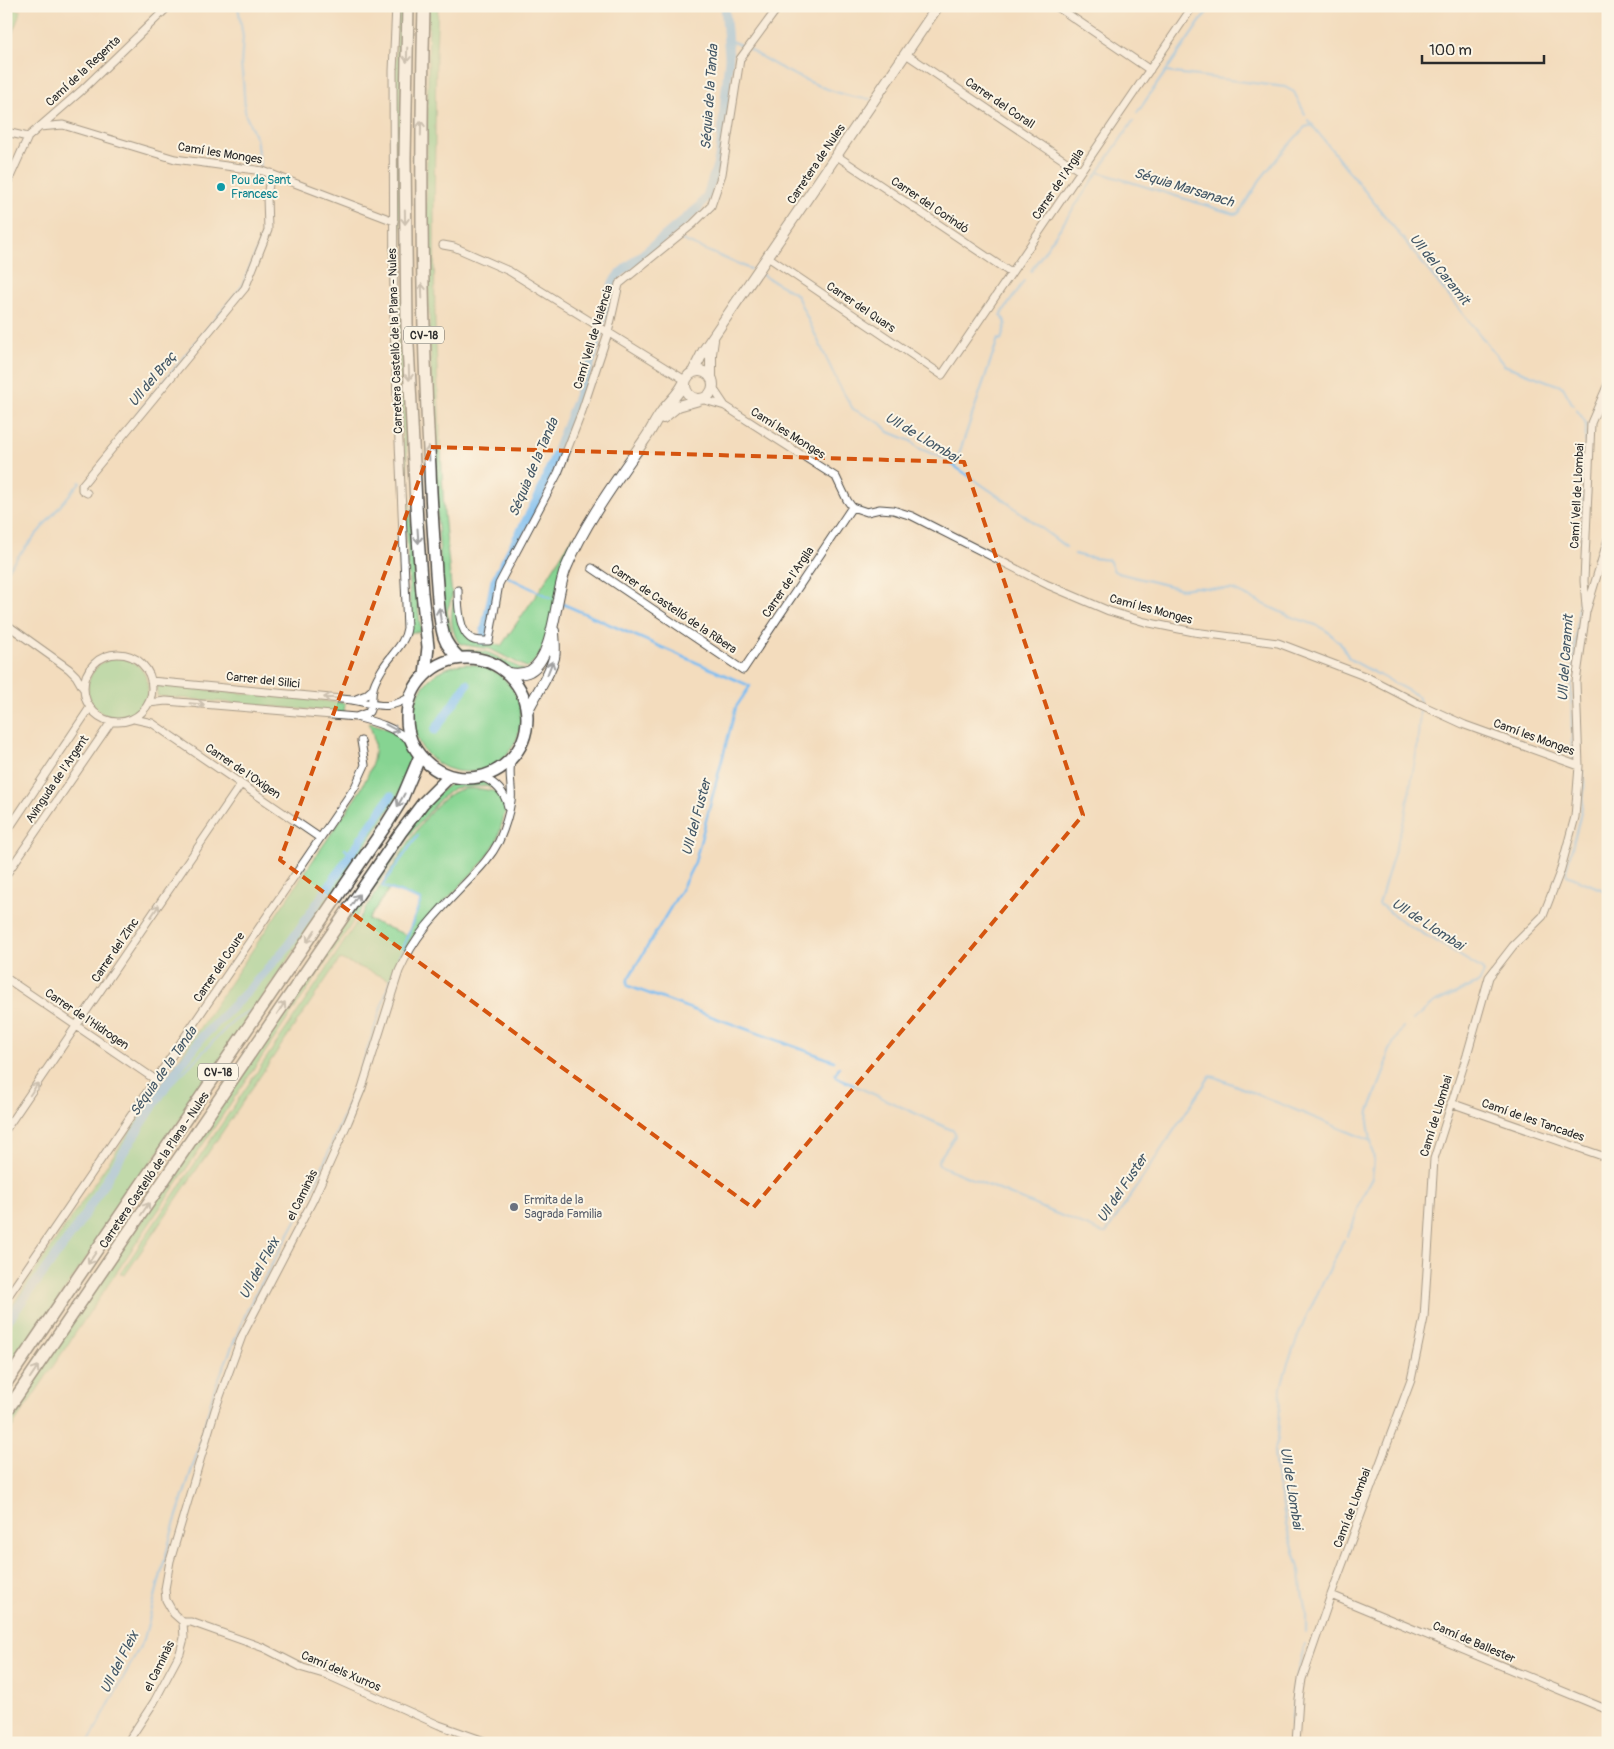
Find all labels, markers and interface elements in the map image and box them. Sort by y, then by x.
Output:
scale bar [1422,32,1544,64]
street label: Camí de la Regenta [43,33,124,110]
text: 100 m [1429,41,1472,60]
water label: Séquia de la Tanda [697,42,722,150]
one-way arrow [402,46,412,63]
street label: Carrer del Corall [962,75,1038,132]
one-way arrow [417,120,426,136]
street label: Carretera de Nules [784,121,849,207]
street label: Camí les Monges [177,139,264,168]
street label: Carrer de l'Argila [1029,146,1088,223]
water label: Séquia Marsanach [1132,164,1237,211]
place label: Pou de Sant Francesc [231,173,291,202]
street label: Carrer del Corindó [888,174,972,237]
marker: Pou de Sant Francesc [215,181,227,193]
one-way arrow [400,209,410,225]
water label: Ull del Caramit [1406,230,1474,309]
street label: Carretera Castelló de la Plana - Nules [385,247,406,434]
street label: Carrer del Quars [823,279,899,336]
one-way arrow [418,283,427,299]
street label: Camí Vell de València [570,283,617,391]
road number: CV-18 [404,326,444,344]
water label: Ull del Braç [125,348,181,410]
one-way arrow [404,365,413,381]
street label: Camí les Monges [748,404,828,463]
water label: Ull de Llombai [882,409,964,467]
water label: Séquia de la Tanda [505,414,562,519]
street label: Camí Vell de Llombai [1567,443,1588,549]
one-way arrow [424,445,433,461]
one-way arrow [413,527,422,543]
street label: Carrer de l'Argila [759,544,818,621]
street label: Carrer de Castelló de la Ribera [608,562,740,658]
street label: Camí les Monges [1108,591,1195,628]
one-way arrow [435,607,445,623]
water label: Ull del Caramit [1554,613,1577,702]
one-way arrow [546,661,555,676]
street label: Carrer del Silici [225,669,300,692]
one-way arrow [323,694,339,703]
one-way arrow [189,699,205,709]
street label: Camí les Monges [1491,716,1577,759]
one-way arrow [385,723,400,733]
street label: Avinguda de l'Argent [23,732,92,826]
street label: Carrer de l'Oxigen [202,741,284,802]
water label: Ull del Fuster [678,775,715,857]
one-way arrow [395,793,405,807]
one-way arrow [350,893,360,907]
water label: Ull de Llombai [1388,895,1469,955]
one-way arrow [150,905,160,919]
street label: Carrer del Zinc [88,915,142,985]
one-way arrow [306,928,316,942]
street label: Carrer del Coure [190,929,248,1005]
street label: Carrer de l'Hidrogen [42,986,132,1053]
one-way arrow [276,1001,286,1015]
water label: Séquia de la Tanda [126,1022,201,1119]
road number: CV-18 [198,1064,238,1080]
street label: Camí de Llombai [1417,1074,1456,1159]
one-way arrow [29,1082,39,1096]
street label: Carretera Castelló de la Plana - Nules [96,1089,213,1251]
street label: Camí de les Tancades [1479,1096,1587,1145]
water label: Ull del Fuster [1093,1149,1153,1226]
street label: el Caminàs [284,1167,321,1223]
place label: Ermita de la Sagrada Familia [524,1193,602,1222]
marker: Ermita de la Sagrada Familia [508,1201,520,1213]
one-way arrow [140,1202,150,1216]
water label: Ull del Fleix [236,1233,284,1302]
one-way arrow [86,1251,97,1265]
one-way arrow [29,1365,39,1379]
water label: Ull de Llombai [1277,1446,1307,1533]
street label: Camí de Llombai [1330,1466,1375,1550]
street label: Camí de Ballester [1430,1618,1518,1667]
water label: Ull del Fleix [97,1627,143,1696]
street label: el Caminàs [141,1638,178,1694]
street label: Camí dels Xurros [299,1648,384,1695]

